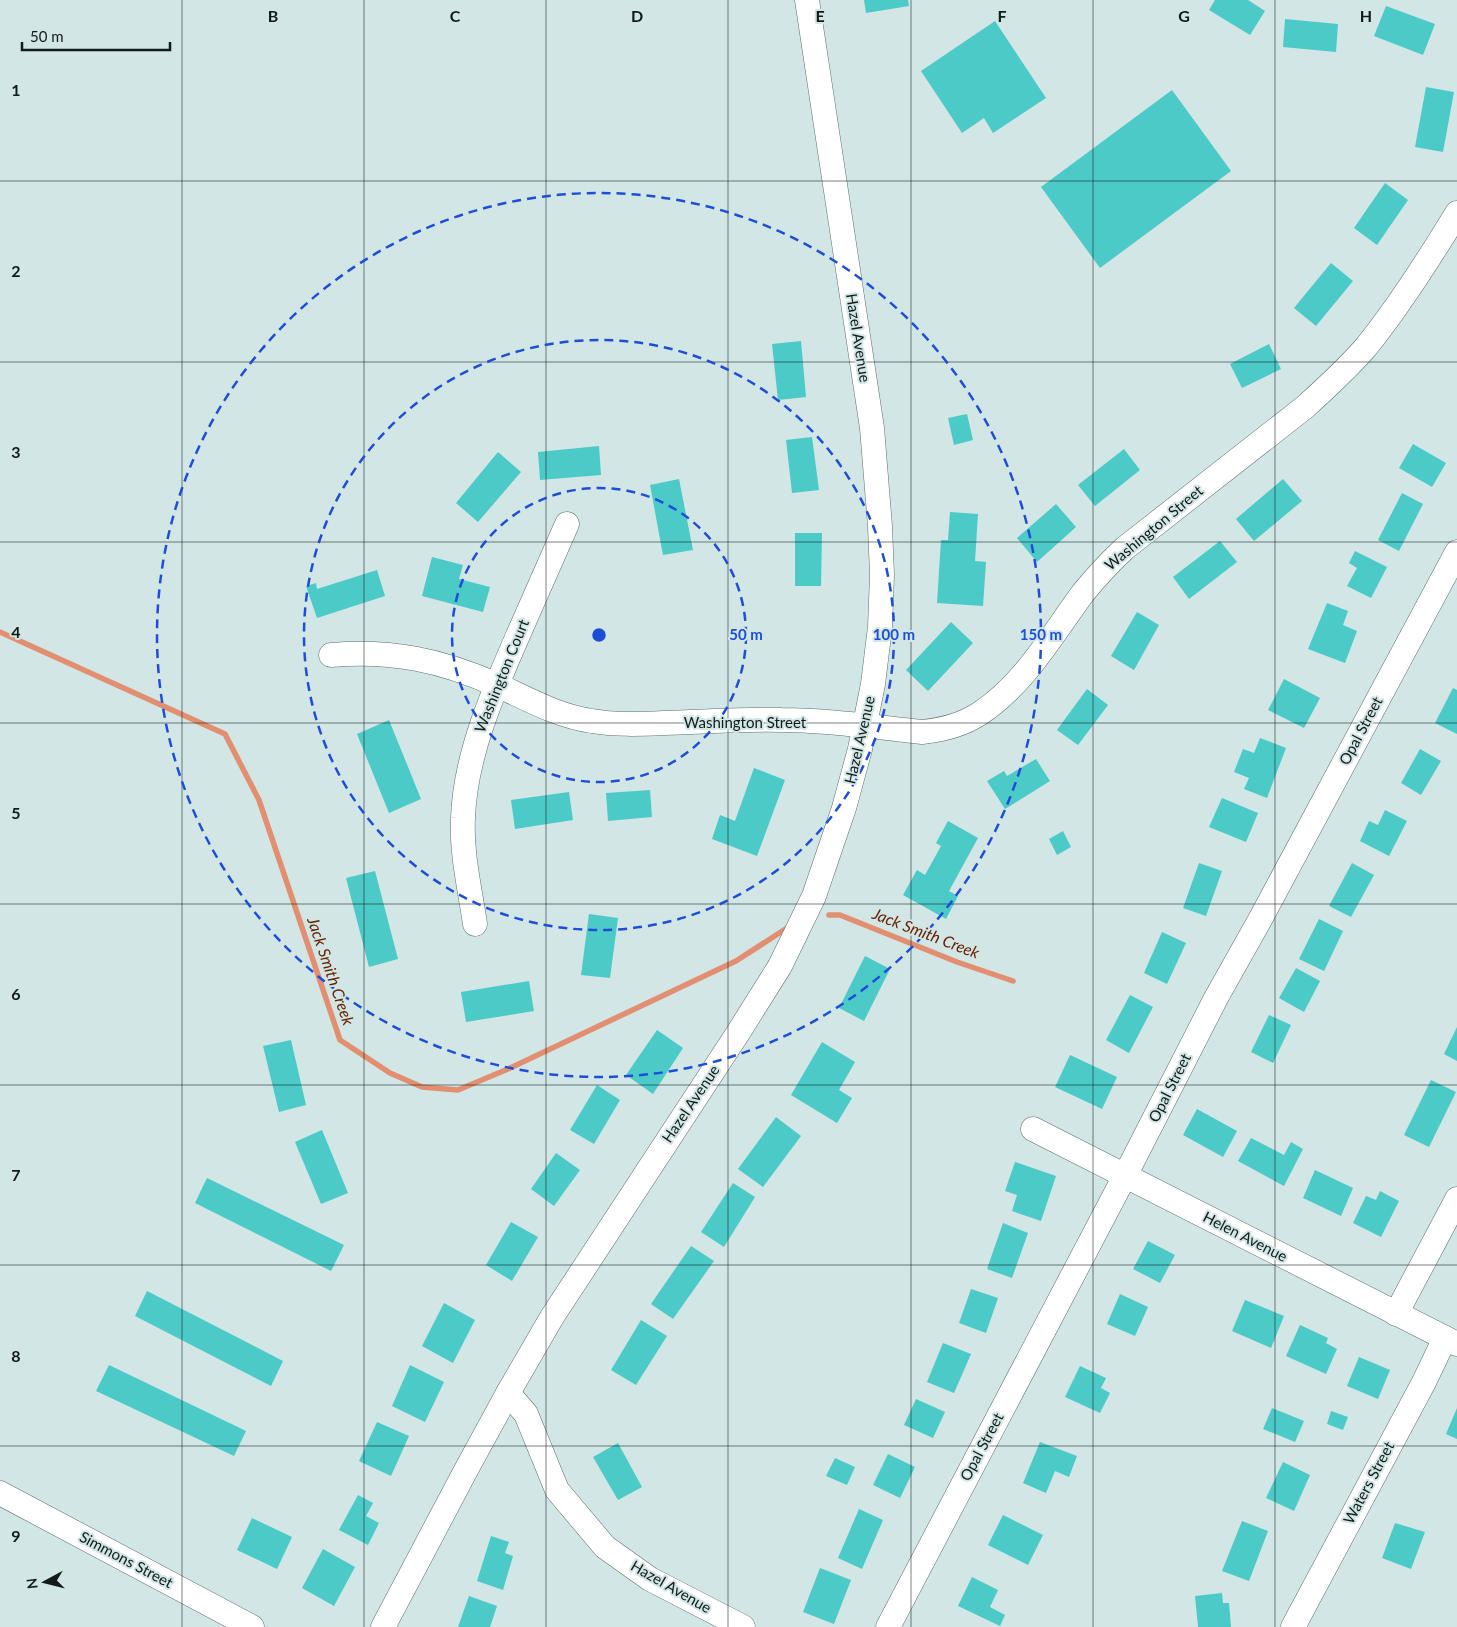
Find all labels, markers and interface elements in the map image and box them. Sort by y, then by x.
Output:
text: B [268,6,278,25]
text: C [450,6,461,25]
text: D [631,6,643,25]
text: E [815,6,825,25]
text: F [997,6,1007,25]
text: G [1178,6,1190,25]
text: H [1360,6,1372,25]
scale bar [22,20,170,52]
text: 50 m [30,27,64,45]
text: 1 [11,80,21,99]
text: 2 [11,261,21,280]
street label: Hazel Avenue [843,292,875,384]
text: 3 [11,442,21,461]
street label: Washington Street [1101,481,1206,573]
street label: Washington Court [470,616,532,735]
text: 4 [11,622,21,641]
text: 50 m [729,625,763,643]
text: 100 m [873,625,915,643]
text: 150 m [1020,625,1062,643]
centre of rings [590,626,608,644]
street label: Opal Street [1335,693,1386,768]
street label: Hazel Avenue [840,694,878,786]
street label: Washington Street [684,713,807,731]
text: 5 [11,803,21,822]
water label: Jack Smith Creek [869,903,983,962]
water label: Jack Smith Creek [304,913,359,1028]
text: 6 [11,984,21,1003]
street label: Opal Street [1144,1050,1194,1125]
street label: Hazel Avenue [658,1061,723,1146]
text: 7 [11,1165,21,1184]
street label: Helen Avenue [1200,1207,1291,1265]
text: 8 [11,1346,21,1365]
street label: Opal Street [956,1409,1007,1484]
street label: Waters Street [1339,1438,1398,1527]
text: 9 [11,1526,21,1545]
street label: Simmons Street [77,1527,177,1592]
street label: Hazel Avenue [628,1556,715,1616]
north arrow [20,1557,70,1607]
text: N [23,1577,41,1590]

